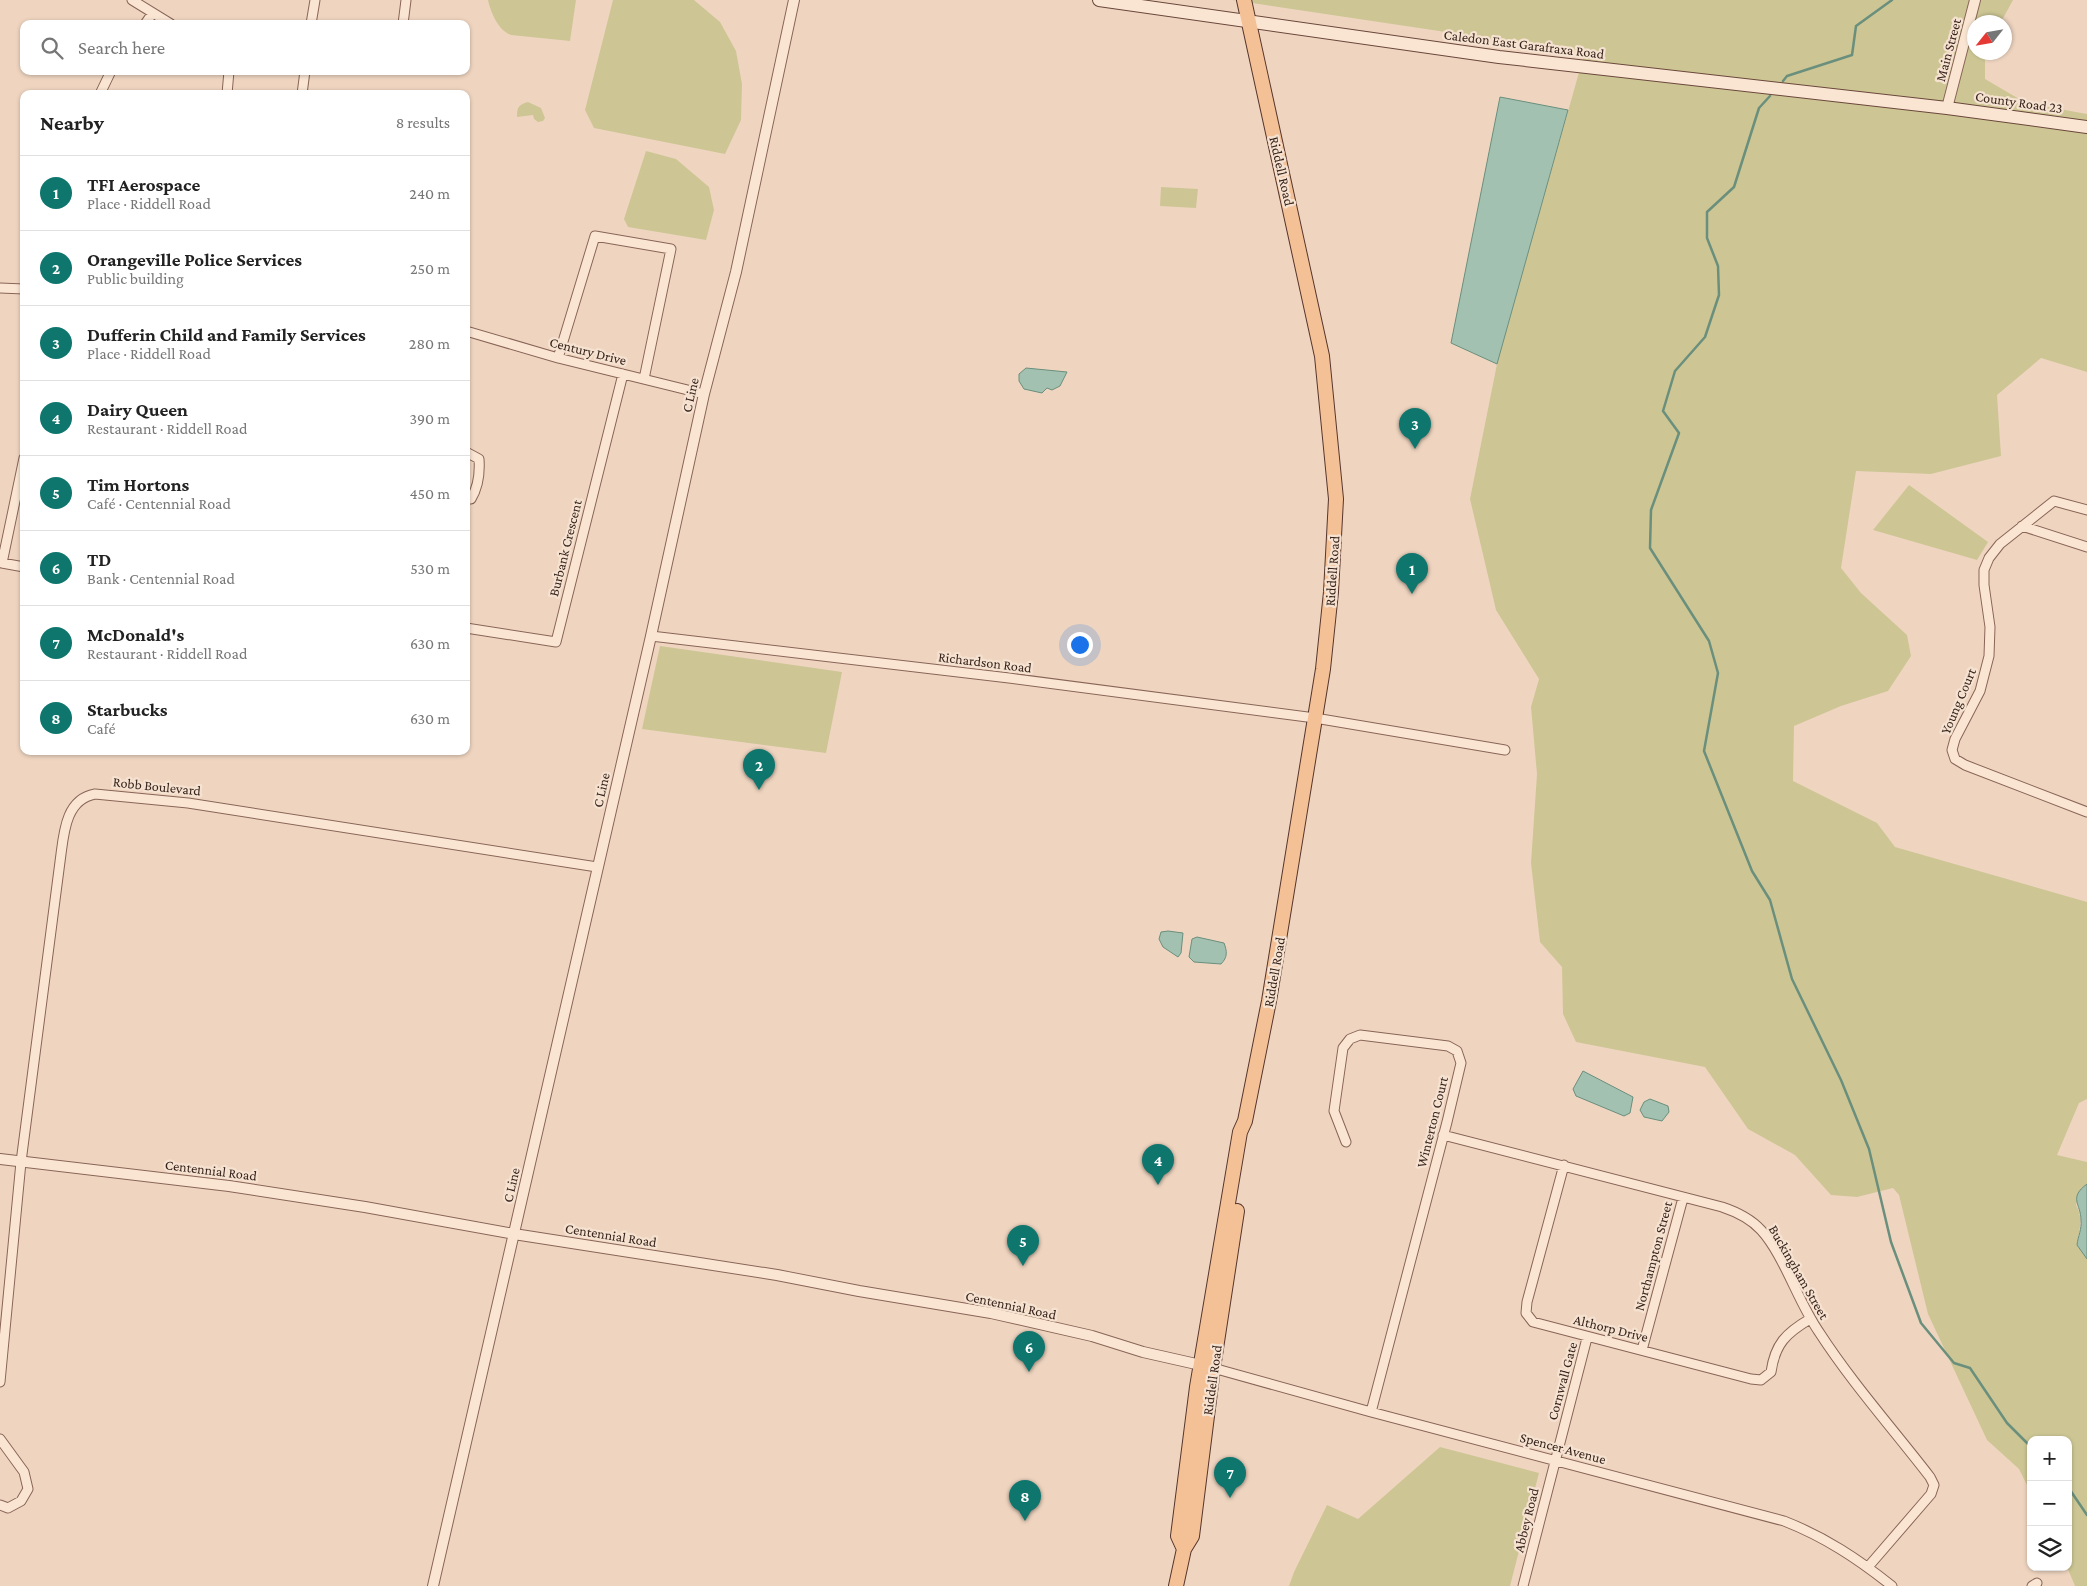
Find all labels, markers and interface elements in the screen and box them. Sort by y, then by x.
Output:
north arrow [1967,15,2012,60]
street label: Main Street [1932,16,1964,83]
search box [20,20,470,75]
street label: Caledon East Garafraxa Road [1443,26,1606,62]
icon: search [38,34,66,62]
text: Search here [78,37,165,58]
street label: County Road 23 [1974,88,2064,116]
text: Nearby [40,111,104,135]
text: 8 results [396,114,450,131]
street label: Riddell Road [1266,135,1298,208]
text: TFI Aerospace [87,174,200,195]
text: 1 [53,185,59,202]
text: 240 m [409,185,450,202]
text: Place · Riddell Road [87,195,211,212]
text: Orangeville Police Services [87,249,302,270]
text: 2 [52,260,60,277]
text: 250 m [410,260,450,277]
text: Public building [87,270,184,287]
text: Dufferin Child and Family Services [87,324,366,345]
street label: Century Drive [548,334,628,368]
text: 3 [52,335,60,352]
text: 280 m [409,335,450,352]
text: Place · Riddell Road [87,345,211,362]
street label: C Line [678,376,702,414]
text: Dairy Queen [87,399,188,420]
pin: 3 [1399,408,1431,449]
text: 4 [52,410,60,427]
text: 390 m [409,410,450,427]
text: Restaurant · Riddell Road [87,420,247,437]
text: Tim Hortons [87,474,189,495]
text: 5 [52,485,60,502]
text: 450 m [409,485,450,502]
text: Café · Centennial Road [87,495,231,512]
street label: Burbank Crescent [545,498,585,598]
street label: Riddell Road [1322,535,1342,607]
text: TD [87,549,111,570]
pin: 1 [1396,553,1428,594]
text: 6 [52,560,60,577]
text: 530 m [410,560,450,577]
text: Bank · Centennial Road [87,570,235,587]
text: McDonald's [87,624,184,645]
your location [1067,632,1093,658]
text: 7 [52,635,60,652]
text: 630 m [410,635,450,652]
text: Restaurant · Riddell Road [87,645,247,662]
street label: Richardson Road [937,648,1033,676]
street label: Young Court [1937,665,1979,736]
text: Starbucks [87,699,168,720]
text: 8 [51,710,61,727]
text: 630 m [410,710,450,727]
text: Café [87,720,115,737]
pin: 2 [743,749,775,790]
street label: C Line [589,771,613,809]
street label: Robb Boulevard [112,773,202,799]
street label: Riddell Road [1260,935,1288,1008]
street label: Winterton Court [1413,1074,1451,1169]
pin: 4 [1142,1144,1174,1185]
street label: Centennial Road [164,1156,258,1184]
street label: C Line [499,1166,523,1204]
street label: Northampton Street [1631,1199,1675,1313]
street label: Centennial Road [564,1220,659,1250]
street label: Buckingham Street [1766,1222,1833,1322]
pin: 5 [1007,1225,1039,1266]
street label: Centennial Road [964,1288,1058,1323]
street label: Althorp Drive [1572,1311,1650,1345]
pin: 6 [1013,1331,1045,1372]
street label: Cornwall Gate [1544,1340,1580,1422]
street label: Riddell Road [1199,1343,1225,1416]
street label: Spencer Avenue [1518,1429,1608,1467]
map controls [2027,1436,2072,1571]
button: + [2027,1436,2072,1481]
pin: 7 [1214,1457,1246,1498]
pin: 8 [1009,1480,1041,1521]
button: − [2027,1481,2072,1526]
street label: Abbey Road [1510,1486,1542,1554]
button: layers [2027,1526,2072,1571]

